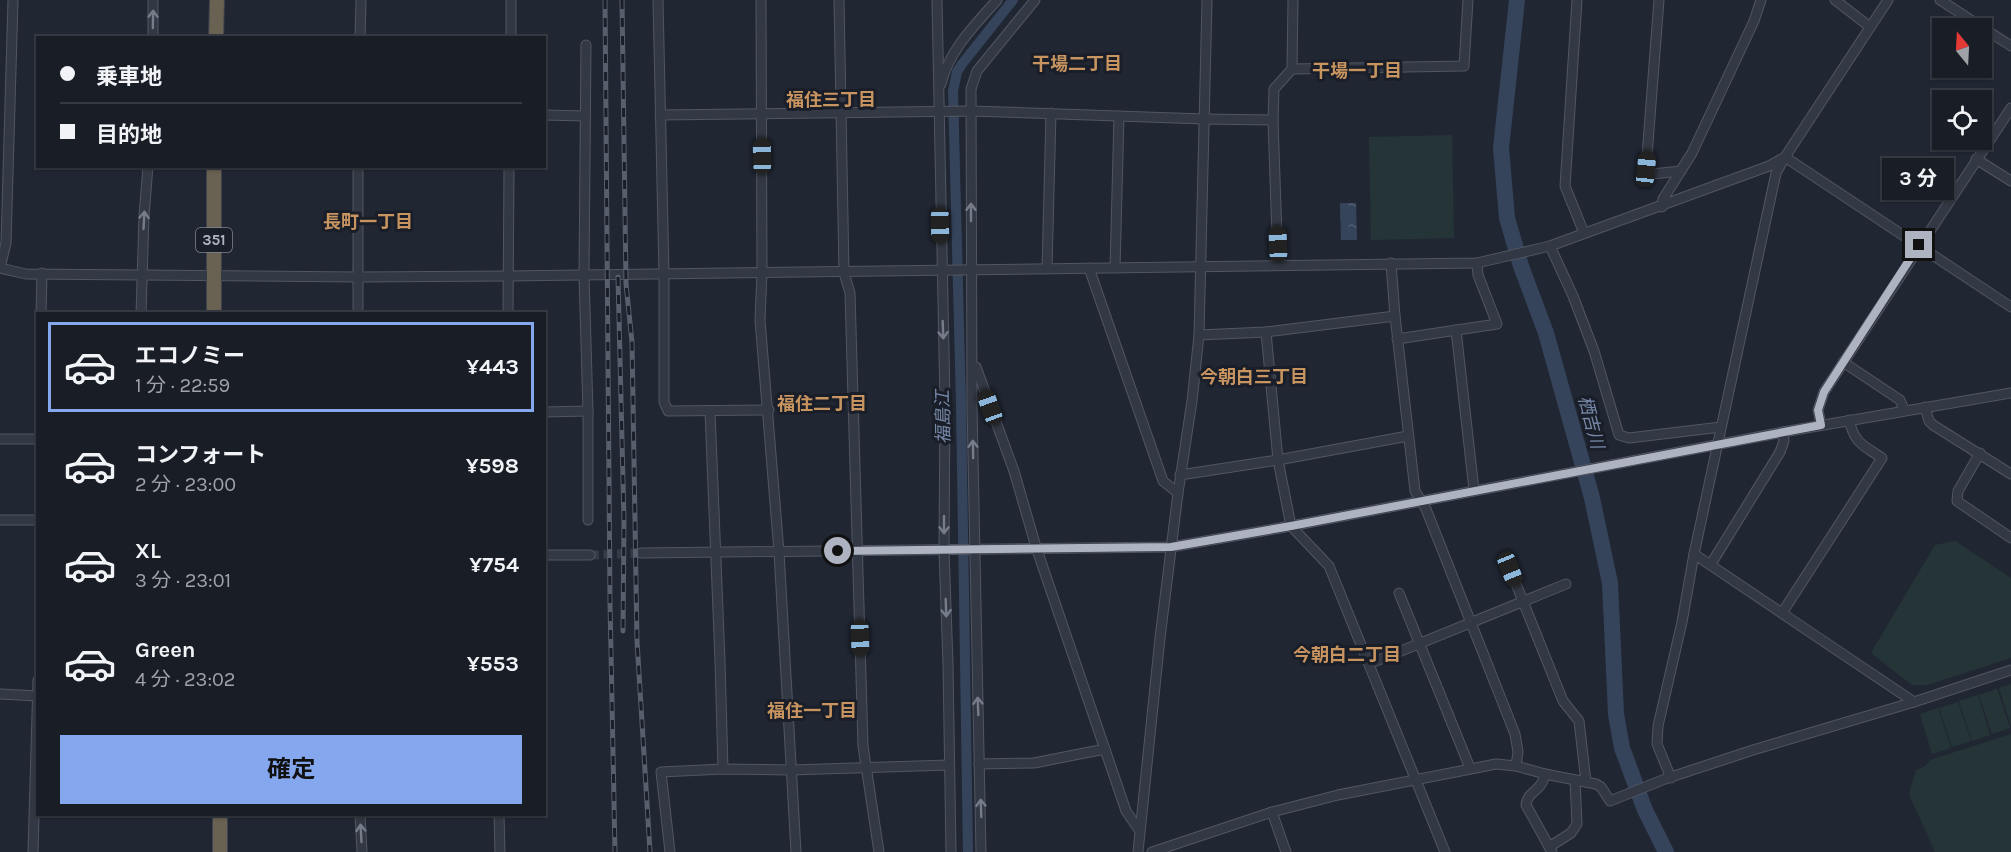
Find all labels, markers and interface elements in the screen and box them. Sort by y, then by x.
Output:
one-way arrow [147,9,159,29]
north arrow [1932,18,1992,78]
map controls [1932,18,1992,150]
district label: 干場二丁目 [1032,53,1122,75]
district label: 干場一丁目 [1312,60,1402,82]
text: 乗車地 [96,64,162,90]
district label: 福住三丁目 [786,89,876,111]
button: locate [1932,90,1992,150]
text: 目的地 [96,122,162,148]
car [753,138,771,174]
car [1635,150,1657,188]
callout: 3 分 [1883,158,1955,200]
text: 3 分 [1899,167,1937,190]
one-way arrow [965,202,977,222]
car [931,207,949,243]
one-way arrow [138,210,149,230]
district label: 長町一丁目 [323,211,413,233]
car [1268,226,1288,262]
road number: 351 [196,228,232,252]
route end [1905,231,1932,258]
one-way arrow [937,319,949,339]
icon: car [63,340,117,394]
text: エコノミー [135,343,245,369]
text: ¥443 [466,354,519,380]
district label: 今朝白三丁目 [1200,366,1308,388]
text: 1 分 · 22:59 [135,374,230,397]
car [975,387,1005,427]
water label: 福島江 [931,388,954,444]
district label: 福住二丁目 [777,393,867,415]
water label: 栖吉川 [1573,393,1609,453]
icon: car [63,439,117,493]
one-way arrow [967,439,979,459]
text: コンフォート [135,442,266,468]
text: ¥598 [466,453,519,479]
text: 2 分 · 23:00 [135,473,236,496]
one-way arrow [938,514,950,534]
route start [824,537,851,564]
icon: car [63,538,117,592]
text: XL [135,538,161,564]
car [1495,549,1525,589]
text: ¥754 [469,552,519,578]
text: 3 分 · 23:01 [135,569,231,592]
one-way arrow [940,598,952,618]
car [850,620,870,656]
icon: car [63,637,117,691]
text: Green [135,637,196,663]
district label: 今朝白二丁目 [1293,644,1401,666]
text: ¥553 [467,651,519,677]
text: 4 分 · 23:02 [135,668,235,691]
one-way arrow [973,696,984,716]
district label: 福住一丁目 [767,700,857,722]
button: 確定 [60,735,522,804]
one-way arrow [975,799,986,819]
one-way arrow [356,824,367,844]

